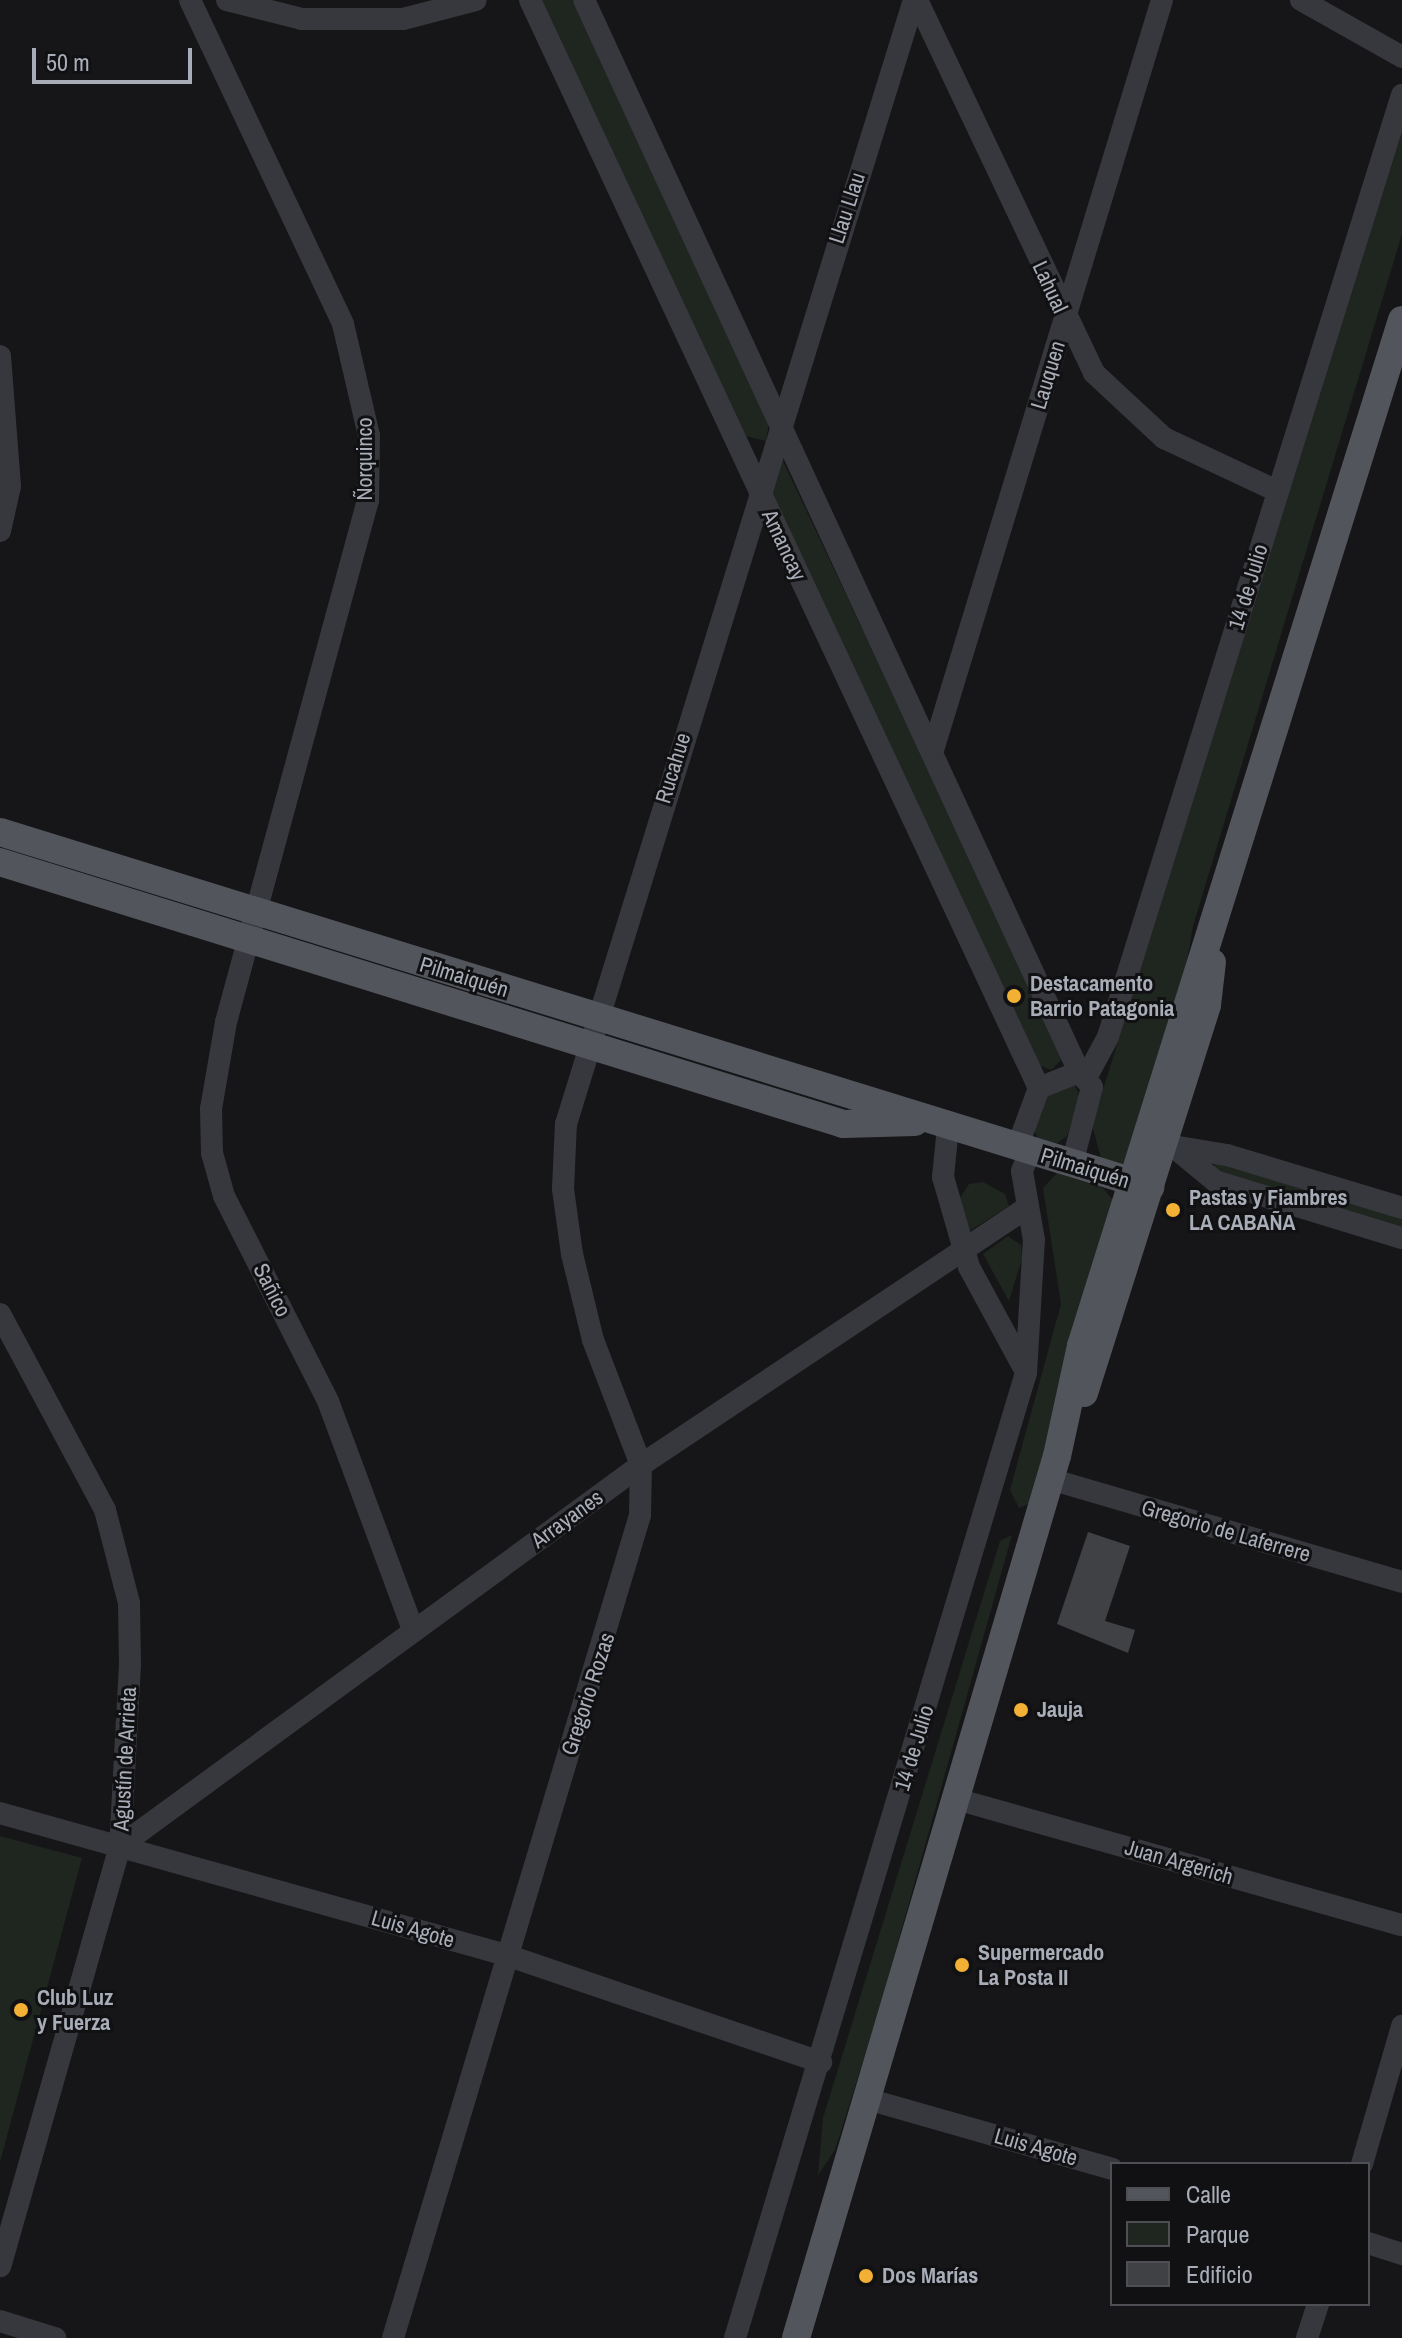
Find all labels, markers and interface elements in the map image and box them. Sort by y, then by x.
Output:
scale bar [36,32,196,82]
text: 50 m [46,46,90,78]
street label: Llau Llau [823,169,871,247]
street label: Lahual [1027,257,1073,317]
street label: Lauquen [1025,338,1071,412]
street label: Ñorquinco [352,417,378,501]
street label: Amancay [756,505,812,585]
street label: 14 de Julio [1222,541,1274,633]
street label: Rucahue [650,730,696,806]
street label: Pilmaiquén [417,951,511,1003]
place label: Destacamento Barrio Patagonia [1030,970,1174,1022]
marker: Destacamento Barrio Patagonia [1005,987,1023,1005]
street label: Pilmaiquén [1038,1142,1132,1194]
place label: Pastas y Fiambres LA CABAÑA [1189,1184,1347,1236]
marker: Pastas y Fiambres LA CABAÑA [1164,1201,1182,1219]
street label: Sañico [247,1259,297,1321]
street label: Arrayanes [526,1484,608,1554]
street label: Gregorio de Laferrere [1139,1494,1313,1568]
street label: Gregorio Rozas [556,1629,620,1759]
street label: Agustín de Arrieta [108,1686,142,1832]
place label: Jauja [1037,1697,1083,1723]
marker: Jauja [1012,1701,1030,1719]
street label: 14 de Julio [888,1702,940,1794]
street label: Juan Argerich [1121,1834,1237,1890]
street label: Luis Agote [368,1904,458,1954]
place label: Supermercado La Posta II [978,1939,1104,1990]
marker: Supermercado La Posta II [953,1956,971,1974]
place label: Club Luz y Fuerza [37,1984,113,2036]
marker: Club Luz y Fuerza [12,2001,30,2019]
street label: Luis Agote [991,2122,1081,2172]
legend [1110,2162,1370,2306]
text: Calle [1186,2178,1231,2210]
text: Parque [1186,2218,1249,2250]
text: Edificio [1186,2258,1253,2290]
place label: Dos Marías [882,2263,978,2289]
marker: Dos Marías [857,2267,875,2285]

